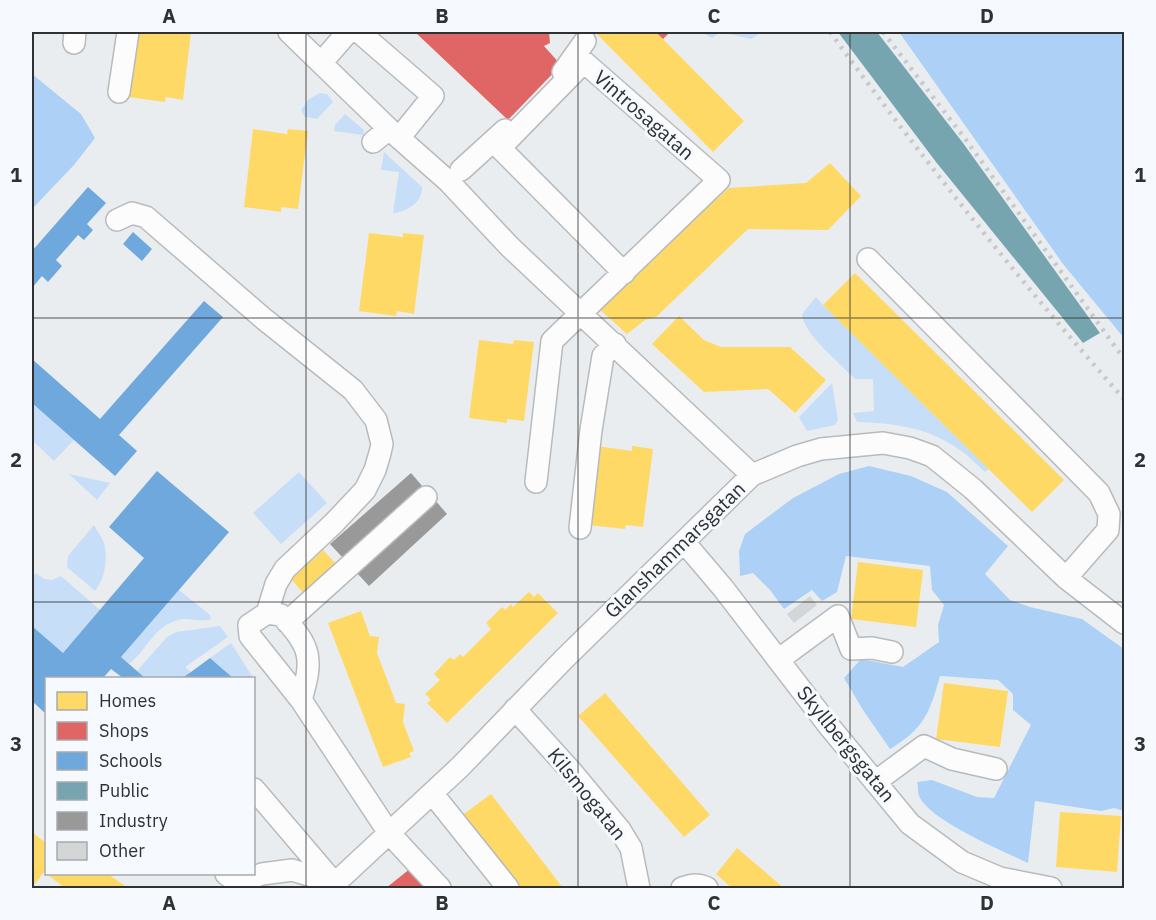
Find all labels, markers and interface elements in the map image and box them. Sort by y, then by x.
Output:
text: A [162,2,176,29]
text: B [435,2,449,29]
text: C [707,2,721,29]
text: D [980,2,994,29]
street label: Vintrosagatan [588,64,700,166]
text: 1 [10,161,22,188]
text: 1 [1134,161,1146,188]
text: 2 [10,446,22,473]
text: 2 [1134,446,1146,473]
street label: Glanshammarsgatan [598,475,751,624]
legend [45,677,255,875]
street label: Skyllbergsgatan [791,680,902,808]
text: Homes [99,689,156,712]
text: Shops [99,719,149,742]
text: 3 [10,730,22,757]
text: 3 [1134,730,1146,757]
street label: Kilsmogatan [542,742,633,846]
text: Schools [99,749,163,772]
text: Public [99,779,149,802]
text: Industry [99,809,168,832]
text: Other [99,839,145,862]
text: A [162,889,176,916]
text: B [435,889,449,916]
text: C [707,889,721,916]
text: D [980,889,994,916]

